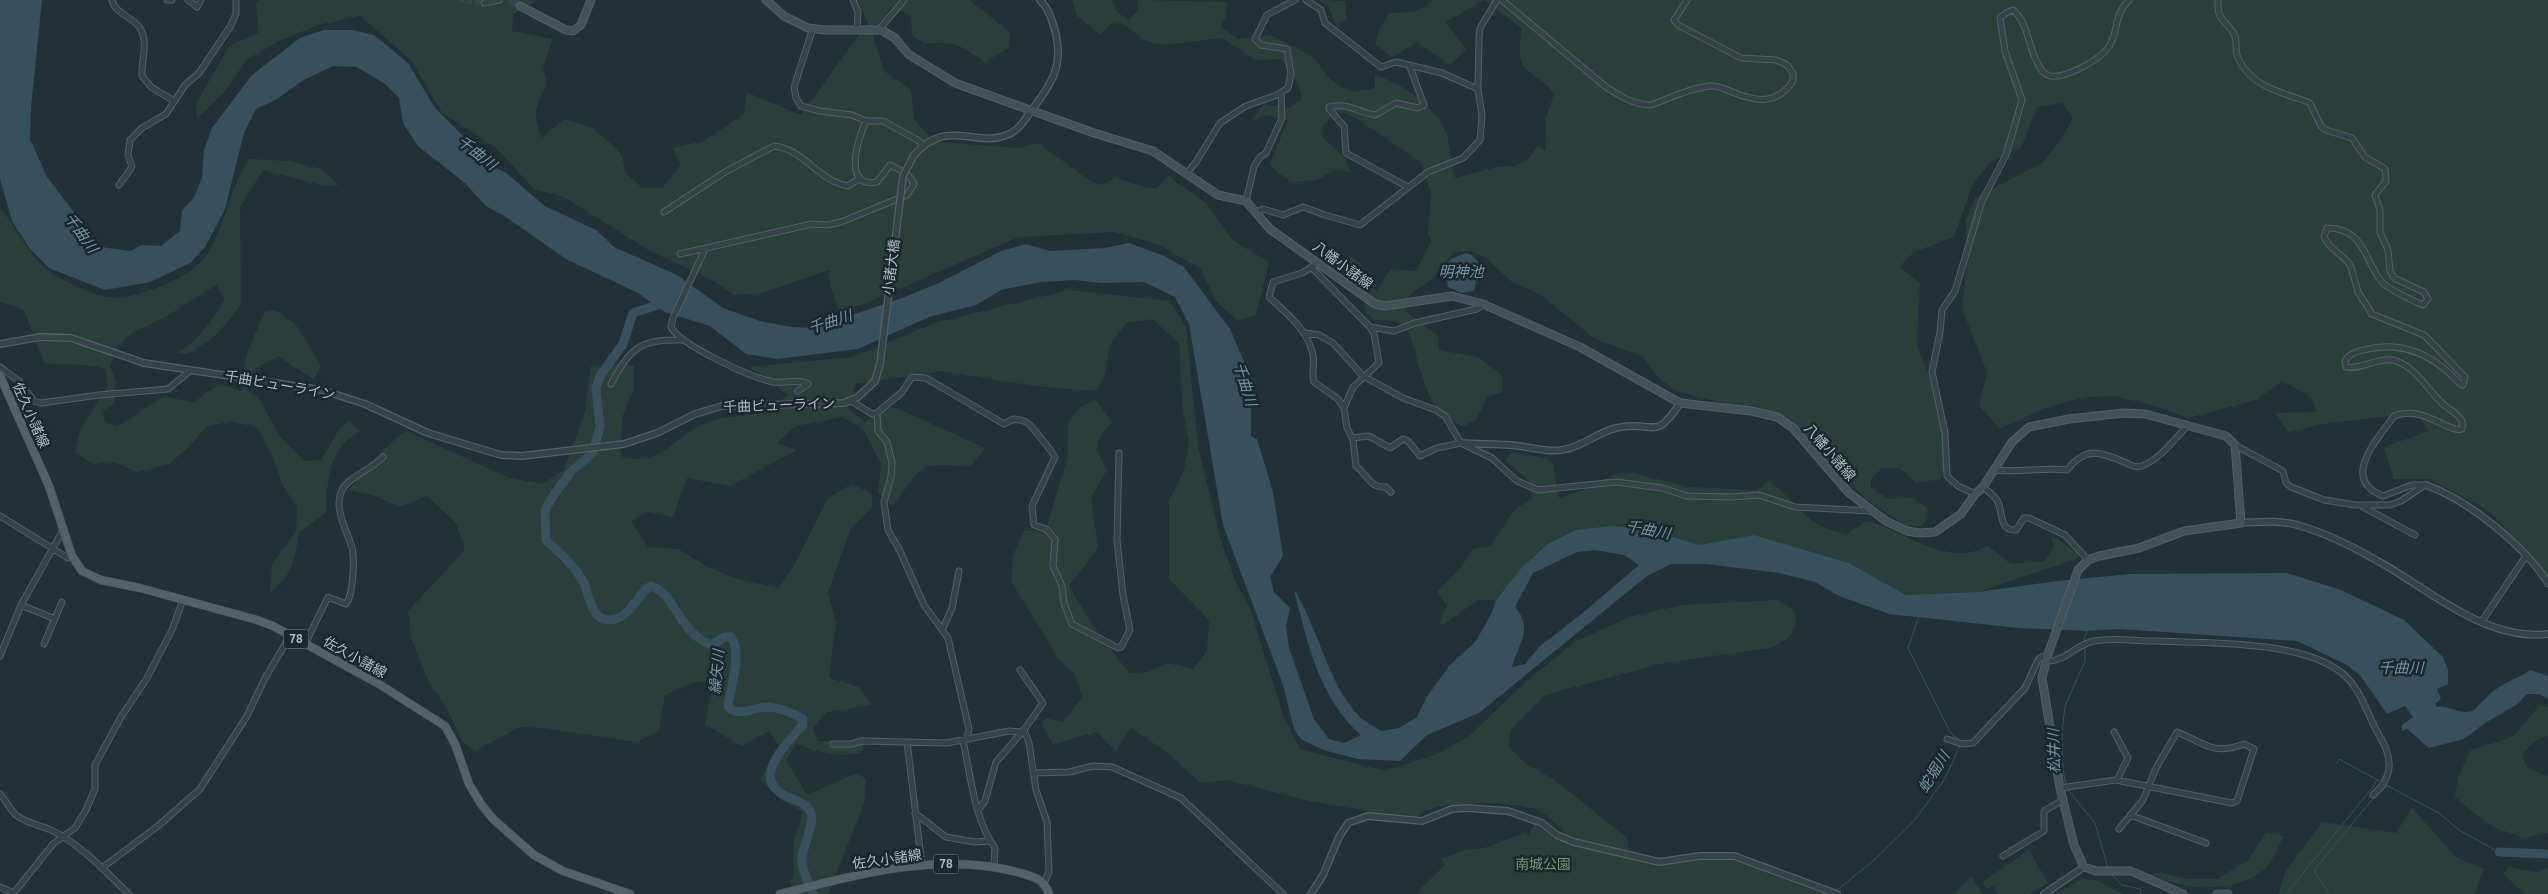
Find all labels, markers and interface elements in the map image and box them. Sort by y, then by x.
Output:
water label: 千曲川 [454,132,502,174]
water label: 千曲川 [61,210,103,258]
street label: 小諸大橋 [880,238,902,296]
street label: 八幡小諸線 [1310,238,1376,292]
water label: 明神池 [1438,263,1485,280]
water label: 千曲川 [806,306,856,337]
water label: 千曲川 [1231,360,1261,410]
street label: 千曲ビューライン [223,367,337,403]
street label: 佐久小諸線 [9,380,53,450]
street label: 千曲ビューライン [723,395,835,415]
street label: 八幡小諸線 [1801,420,1859,484]
water label: 千曲川 [1624,517,1674,542]
road number: 78 [284,630,308,648]
street label: 佐久小諸線 [321,633,389,681]
water label: 繰矢川 [706,647,727,695]
water label: 千曲川 [2378,659,2425,676]
water label: 松井川 [2045,726,2062,774]
water label: 蛇堀川 [1914,746,1954,795]
street label: 佐久小諸線 [851,846,923,872]
road number: 78 [934,854,958,874]
park label: 南城公園 [1515,856,1571,872]

